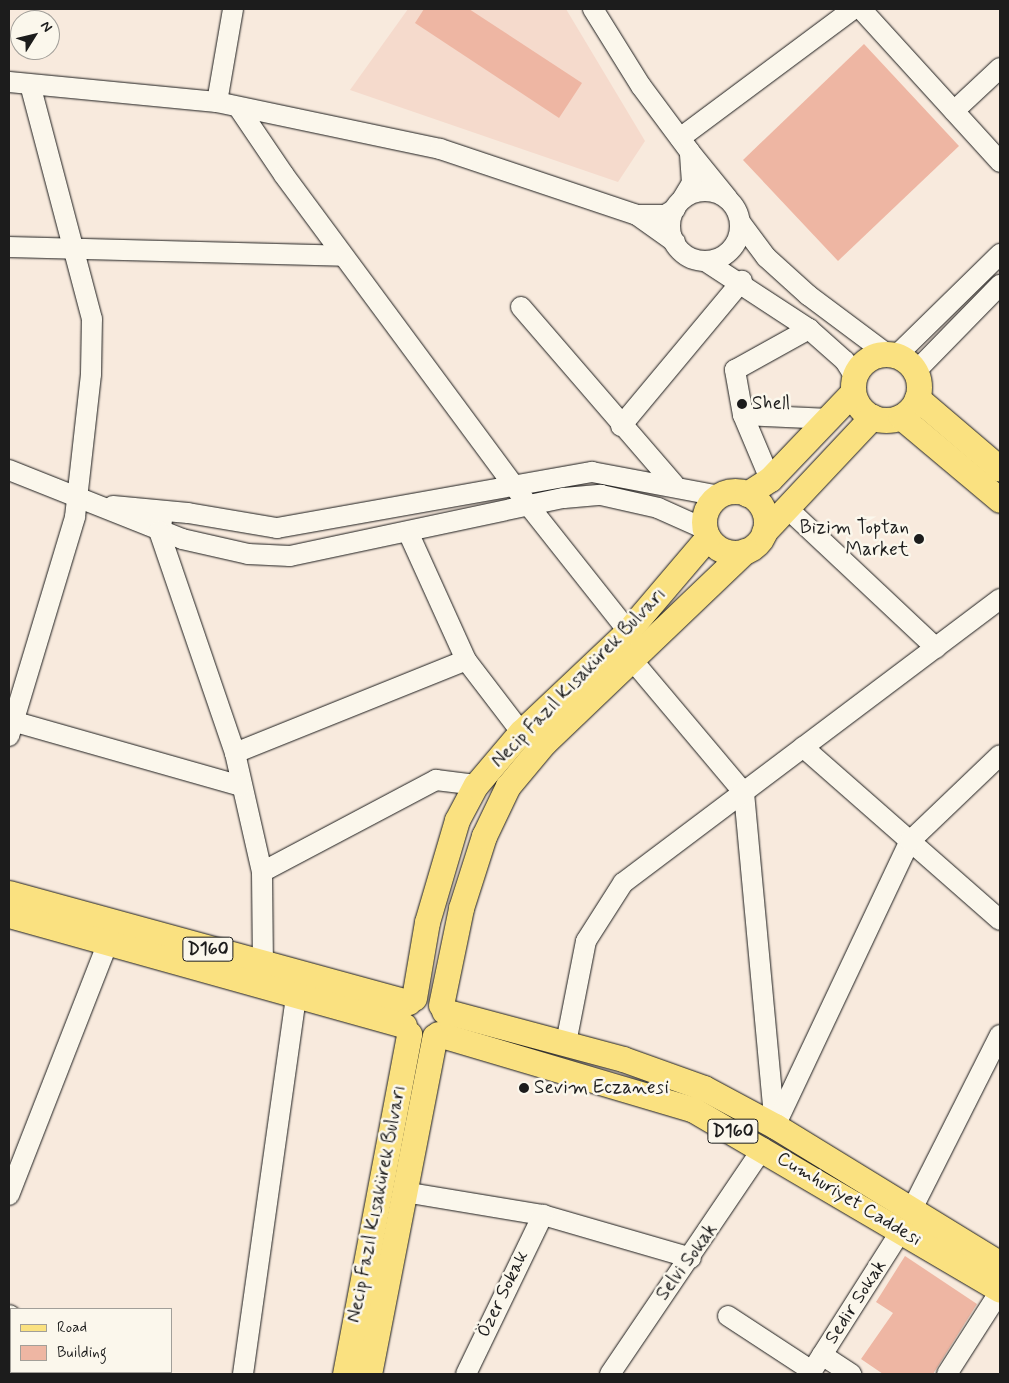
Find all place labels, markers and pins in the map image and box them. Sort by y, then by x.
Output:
place label: Shell [752,393,790,415]
marker: Shell [736,398,748,410]
place label: Bizim Toptan Market [799,517,909,561]
marker: Bizim Toptan Market [913,533,925,545]
place label: Sevim Eczanesi [534,1077,669,1099]
marker: Sevim Eczanesi [518,1082,530,1094]

